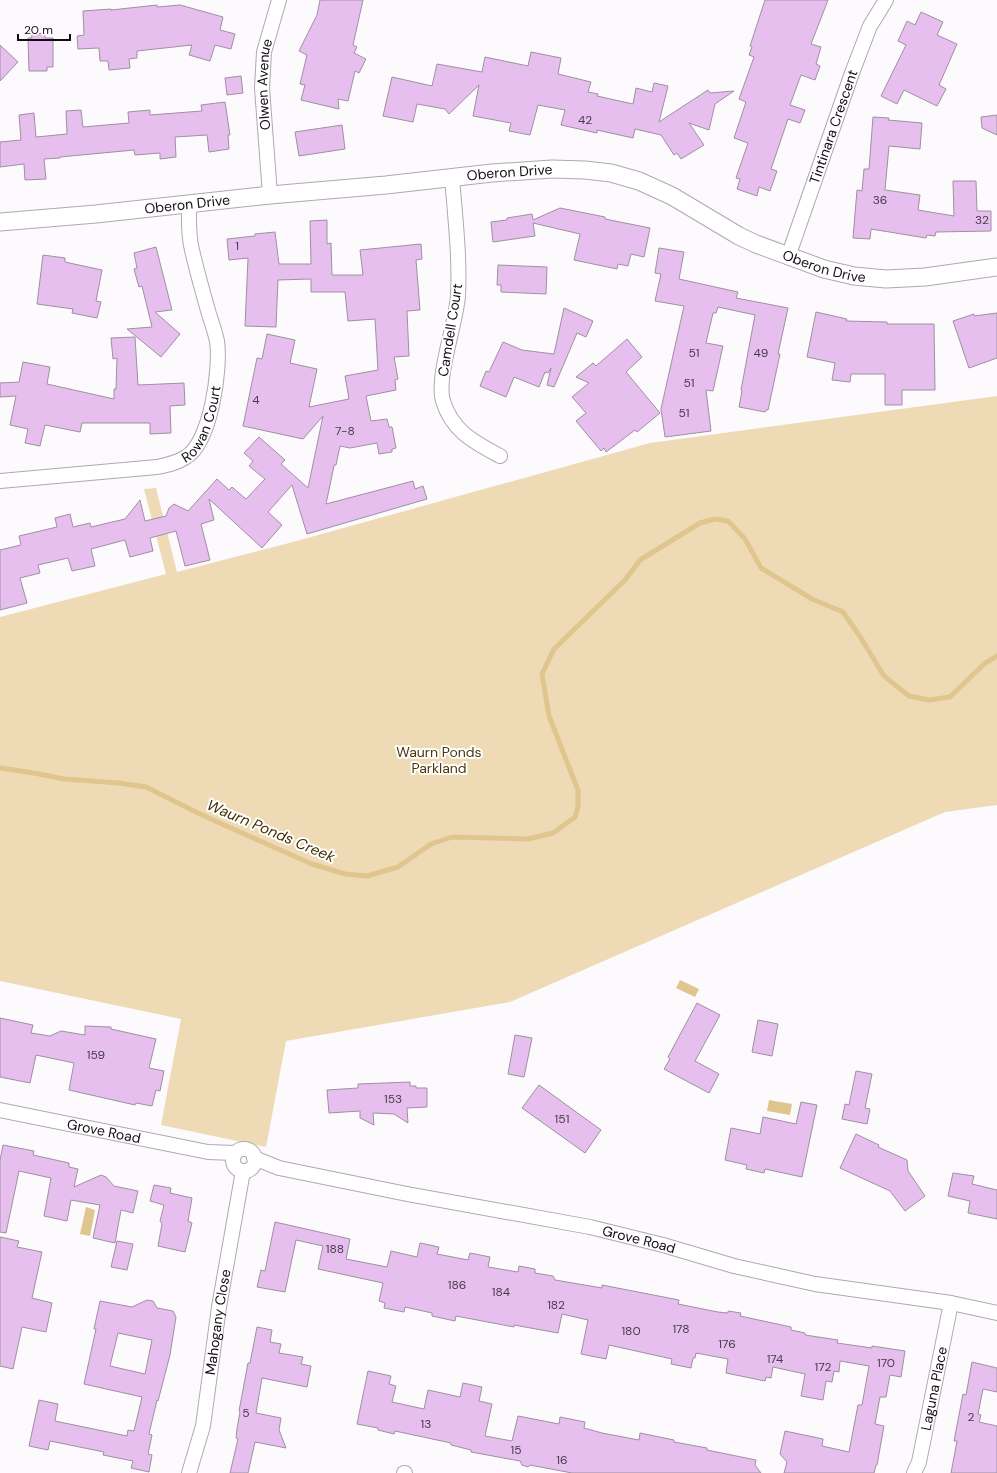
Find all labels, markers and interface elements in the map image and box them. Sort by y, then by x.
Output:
scale bar [18,16,70,42]
text: 20 m [24,22,53,38]
street label: Olwen Avenue [253,36,276,131]
street label: Tintinara Crescent [805,67,862,186]
house number: 42 [578,112,592,128]
street label: Oberon Drive [466,160,553,185]
street label: Oberon Drive [144,190,231,218]
house number: 36 [873,192,887,208]
house number: 32 [975,212,989,228]
house number: 1 [235,238,239,254]
street label: Oberon Drive [780,246,866,286]
street label: Camdell Court [434,282,466,378]
house number: 51 [688,345,700,361]
house number: 49 [754,345,768,361]
house number: 51 [683,375,695,391]
street label: Rowan Court [178,384,224,467]
house number: 4 [252,392,260,408]
house number: 51 [678,405,690,421]
house number: 7-8 [335,423,355,439]
park label: Waurn Ponds Parkland [396,743,482,777]
water label: Waurn Ponds Creek [204,795,338,867]
house number: 159 [87,1047,105,1063]
house number: 153 [384,1091,402,1107]
house number: 151 [555,1111,569,1127]
street label: Grove Road [65,1115,142,1147]
street label: Grove Road [601,1221,678,1257]
house number: 188 [326,1241,344,1257]
street label: Mahogany Close [201,1268,235,1376]
house number: 186 [448,1277,466,1293]
house number: 184 [492,1284,510,1300]
house number: 182 [547,1297,565,1313]
house number: 178 [672,1321,690,1337]
house number: 180 [621,1323,641,1339]
house number: 176 [718,1336,736,1352]
street label: Laguna Place [917,1345,951,1432]
house number: 174 [767,1351,783,1367]
house number: 170 [877,1355,895,1371]
house number: 172 [815,1359,831,1375]
house number: 5 [242,1405,250,1421]
house number: 2 [968,1409,975,1425]
house number: 13 [421,1416,431,1432]
house number: 15 [510,1442,522,1458]
house number: 16 [556,1452,568,1468]

